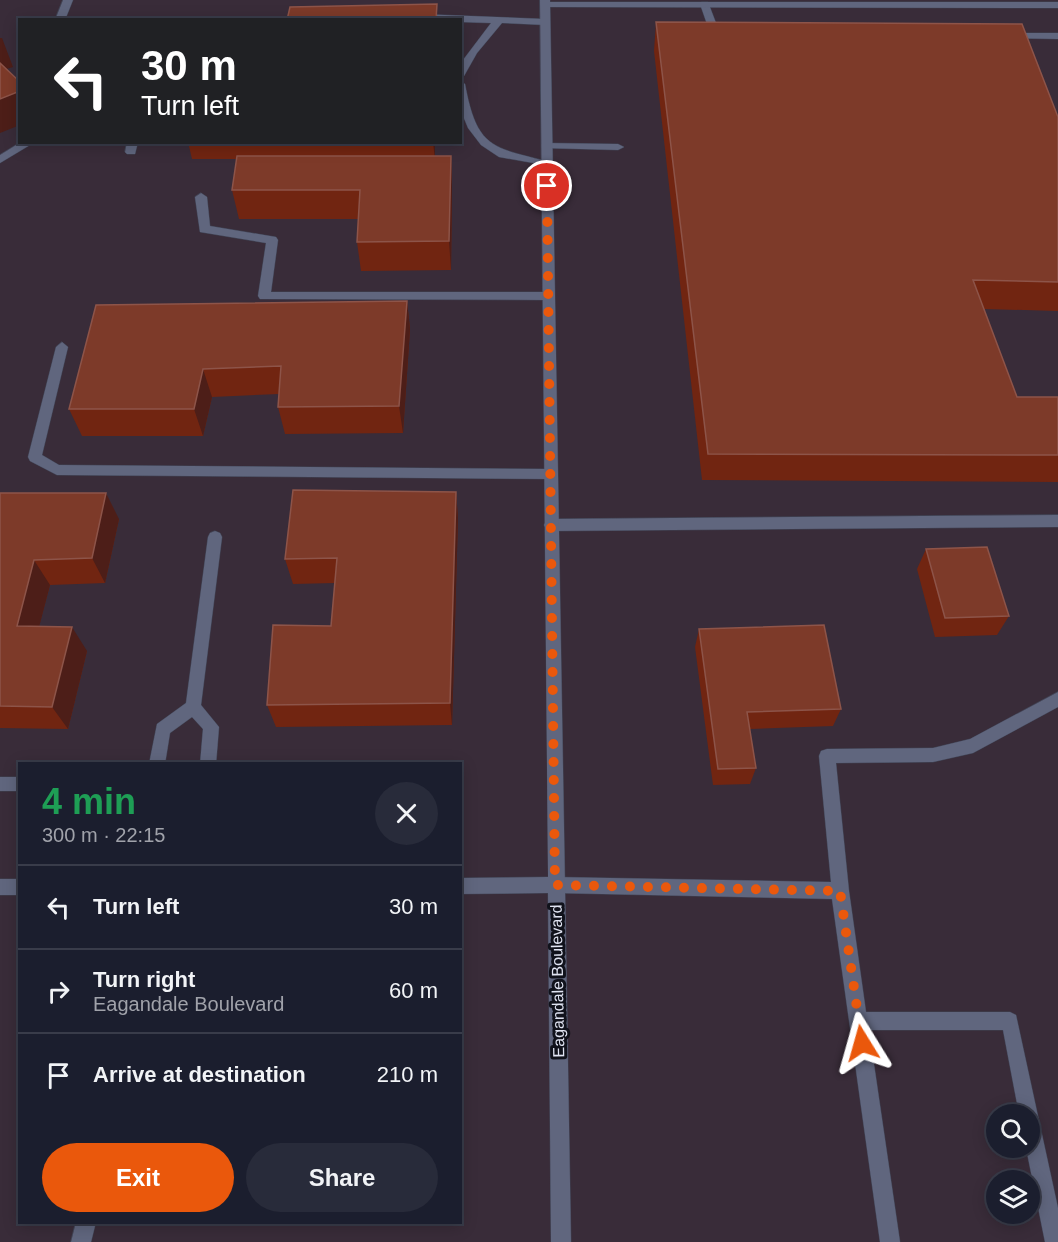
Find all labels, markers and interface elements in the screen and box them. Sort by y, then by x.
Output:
icon: left [42,42,120,120]
text: 30 m [141,42,237,89]
text: Turn left [141,91,239,121]
pin [521,160,572,211]
icon: arrive [530,169,563,202]
text: 4 min [42,781,136,822]
button: close [375,782,438,845]
text: 300 m · 22:15 [42,824,165,846]
icon: left [42,891,75,924]
text: Turn left [93,894,179,919]
text: 30 m [389,894,438,919]
street label: Eagandale Boulevard [548,904,567,1058]
text: Turn right [93,967,195,992]
icon: right [42,975,75,1008]
text: 60 m [389,978,438,1003]
text: Eagandale Boulevard [93,993,284,1015]
position arrow [830,1011,894,1075]
icon: arrive [42,1059,75,1092]
text: Arrive at destination [93,1062,306,1087]
text: 210 m [377,1062,438,1087]
map controls [986,1104,1040,1224]
button: search [986,1104,1040,1158]
button: Exit [42,1143,234,1212]
button: Share [246,1143,438,1212]
button: layers [986,1170,1040,1224]

